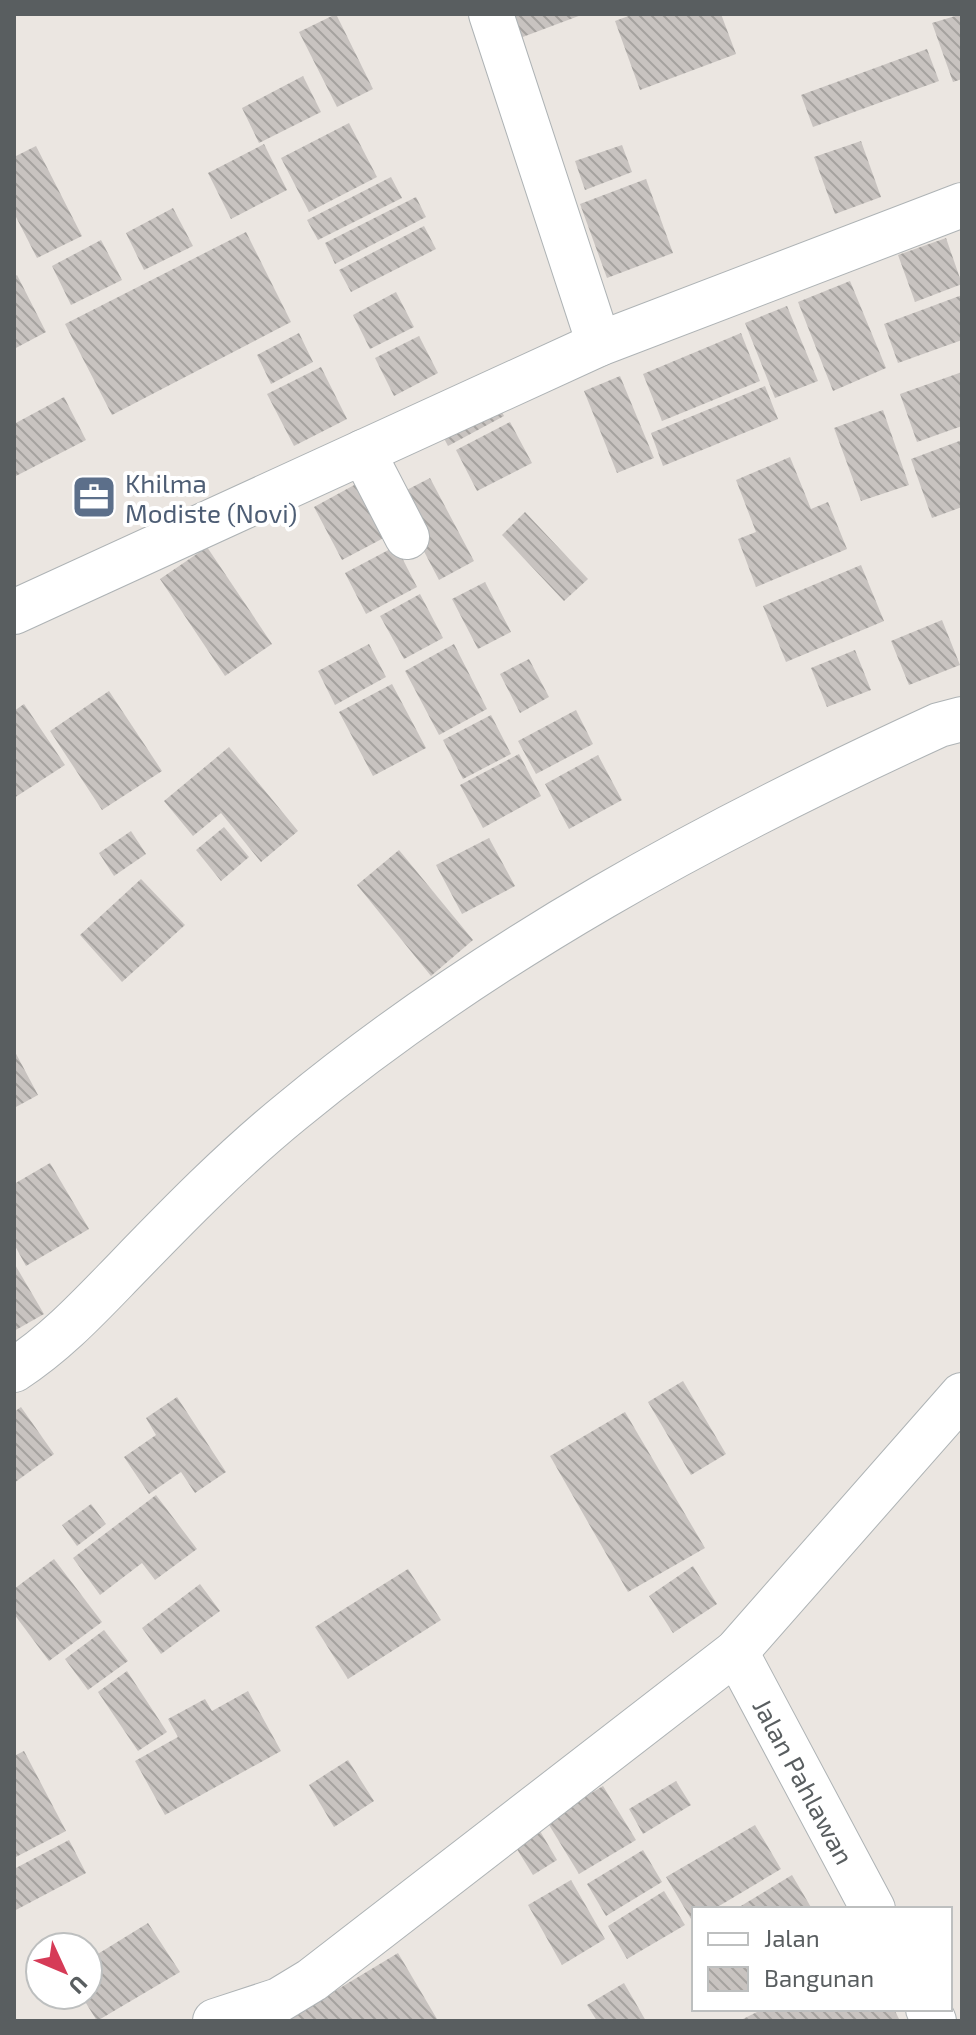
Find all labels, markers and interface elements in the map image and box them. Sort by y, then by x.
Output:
place label: Khilma Modiste (Novi) [125,467,297,528]
office icon: Khilma Modiste (Novi) [70,473,118,521]
street label: Jalan Pahlawan [748,1693,862,1869]
legend [692,1907,952,2011]
text: Jalan [764,1923,820,1952]
north arrow [24,1931,104,2011]
text: Bangunan [764,1963,874,1992]
text: U [65,1971,94,2000]

